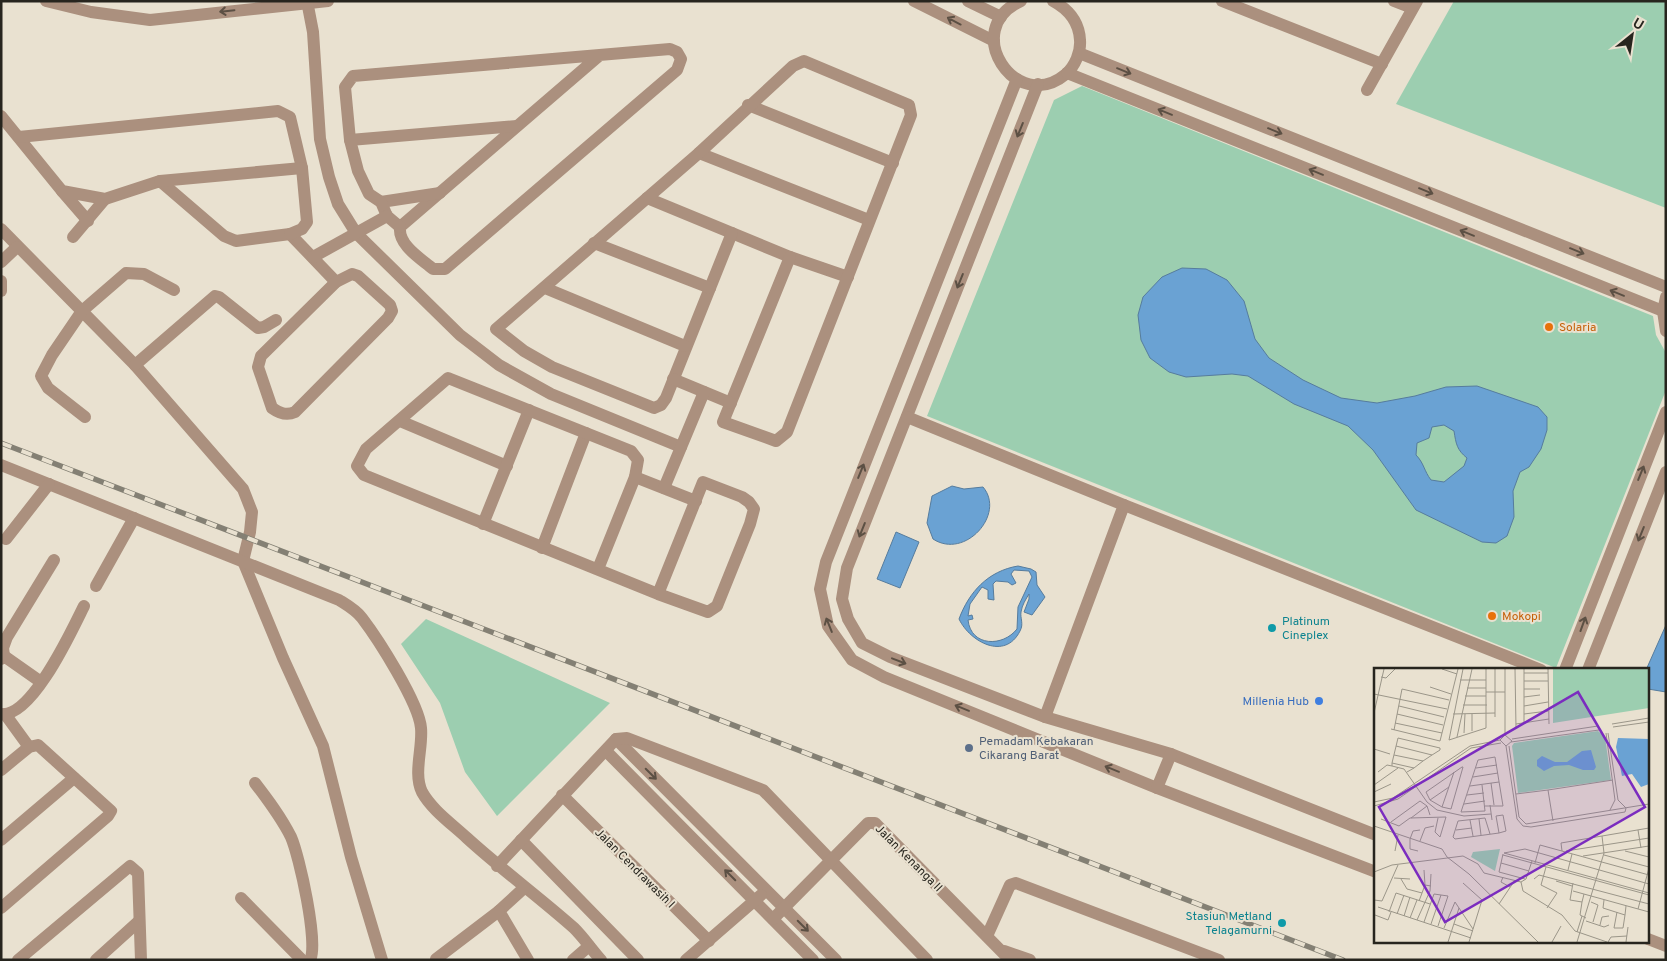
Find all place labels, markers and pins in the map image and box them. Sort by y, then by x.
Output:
place label: Solaria [1559,320,1596,336]
marker: Solaria [1543,321,1555,333]
place label: Mokopi [1502,609,1541,625]
marker: Mokopi [1486,610,1498,622]
place label: Platinum Cineplex [1282,614,1330,644]
marker: Platinum Cineplex [1266,622,1278,634]
place label: Millenia Hub [1243,694,1309,710]
marker: Millenia Hub [1313,695,1325,707]
place label: Pemadam Kebakaran Cikarang Barat [979,734,1094,764]
marker: Pemadam Kebakaran Cikarang Barat [963,742,975,754]
place label: Stasiun Metland Telagamurni [1186,909,1272,939]
marker: Stasiun Metland Telagamurni [1276,917,1288,929]

